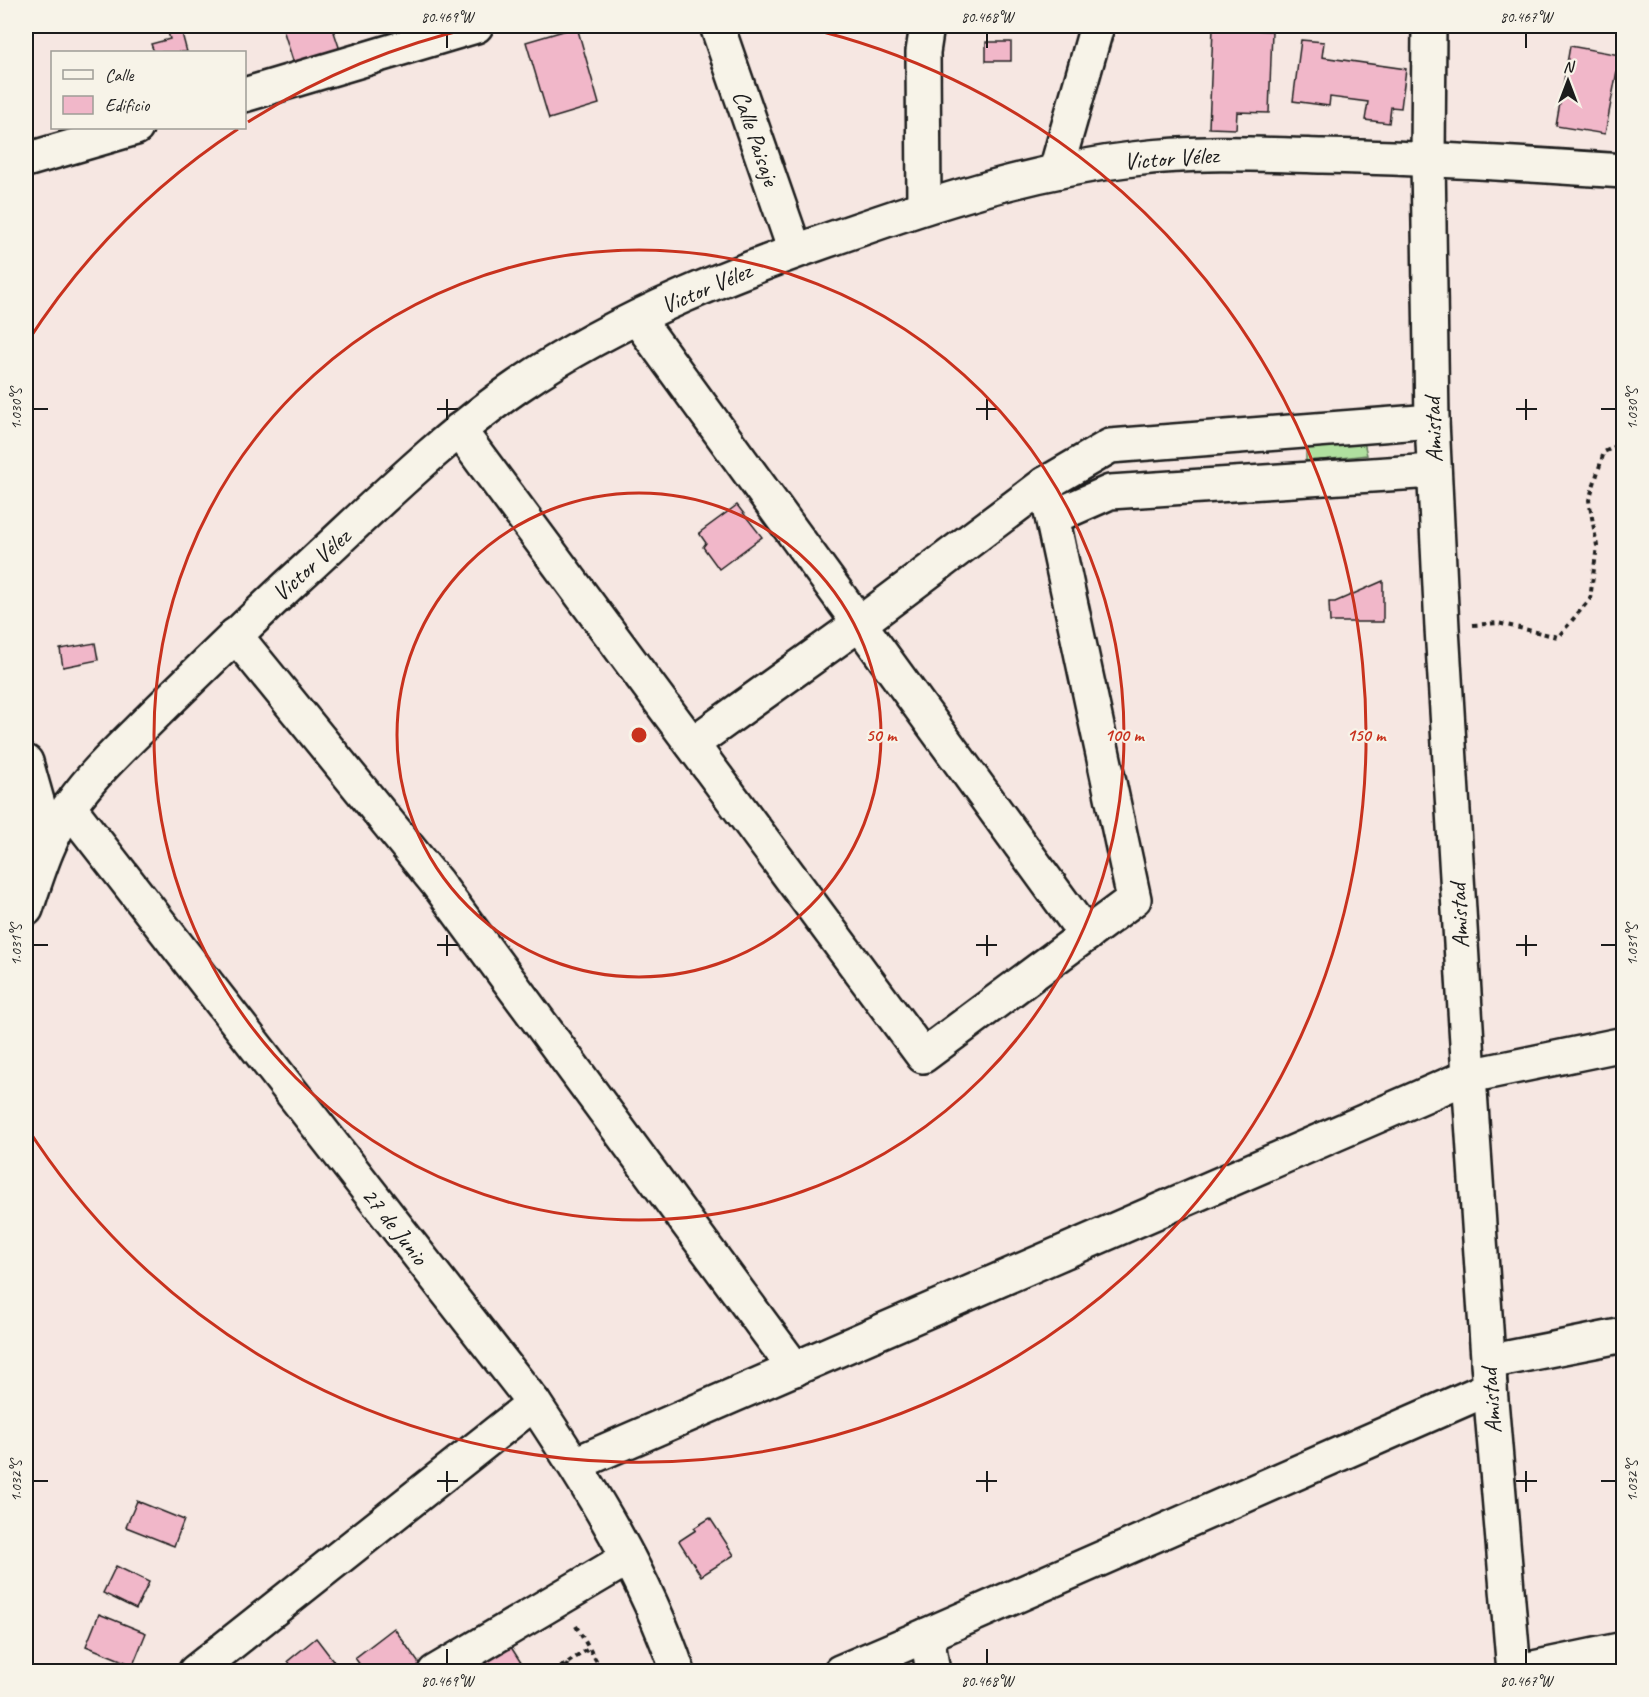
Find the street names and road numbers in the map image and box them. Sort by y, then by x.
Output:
street label: Calle Paisaje [726,87,787,192]
street label: Victor Vélez [1123,140,1222,176]
street label: Victor Vélez [657,255,758,320]
street label: Amistad [1417,393,1449,463]
street label: Victor Vélez [266,521,358,608]
street label: Amistad [1442,879,1476,949]
street label: 27 de Junio [355,1181,436,1272]
street label: Amistad [1474,1364,1508,1435]

